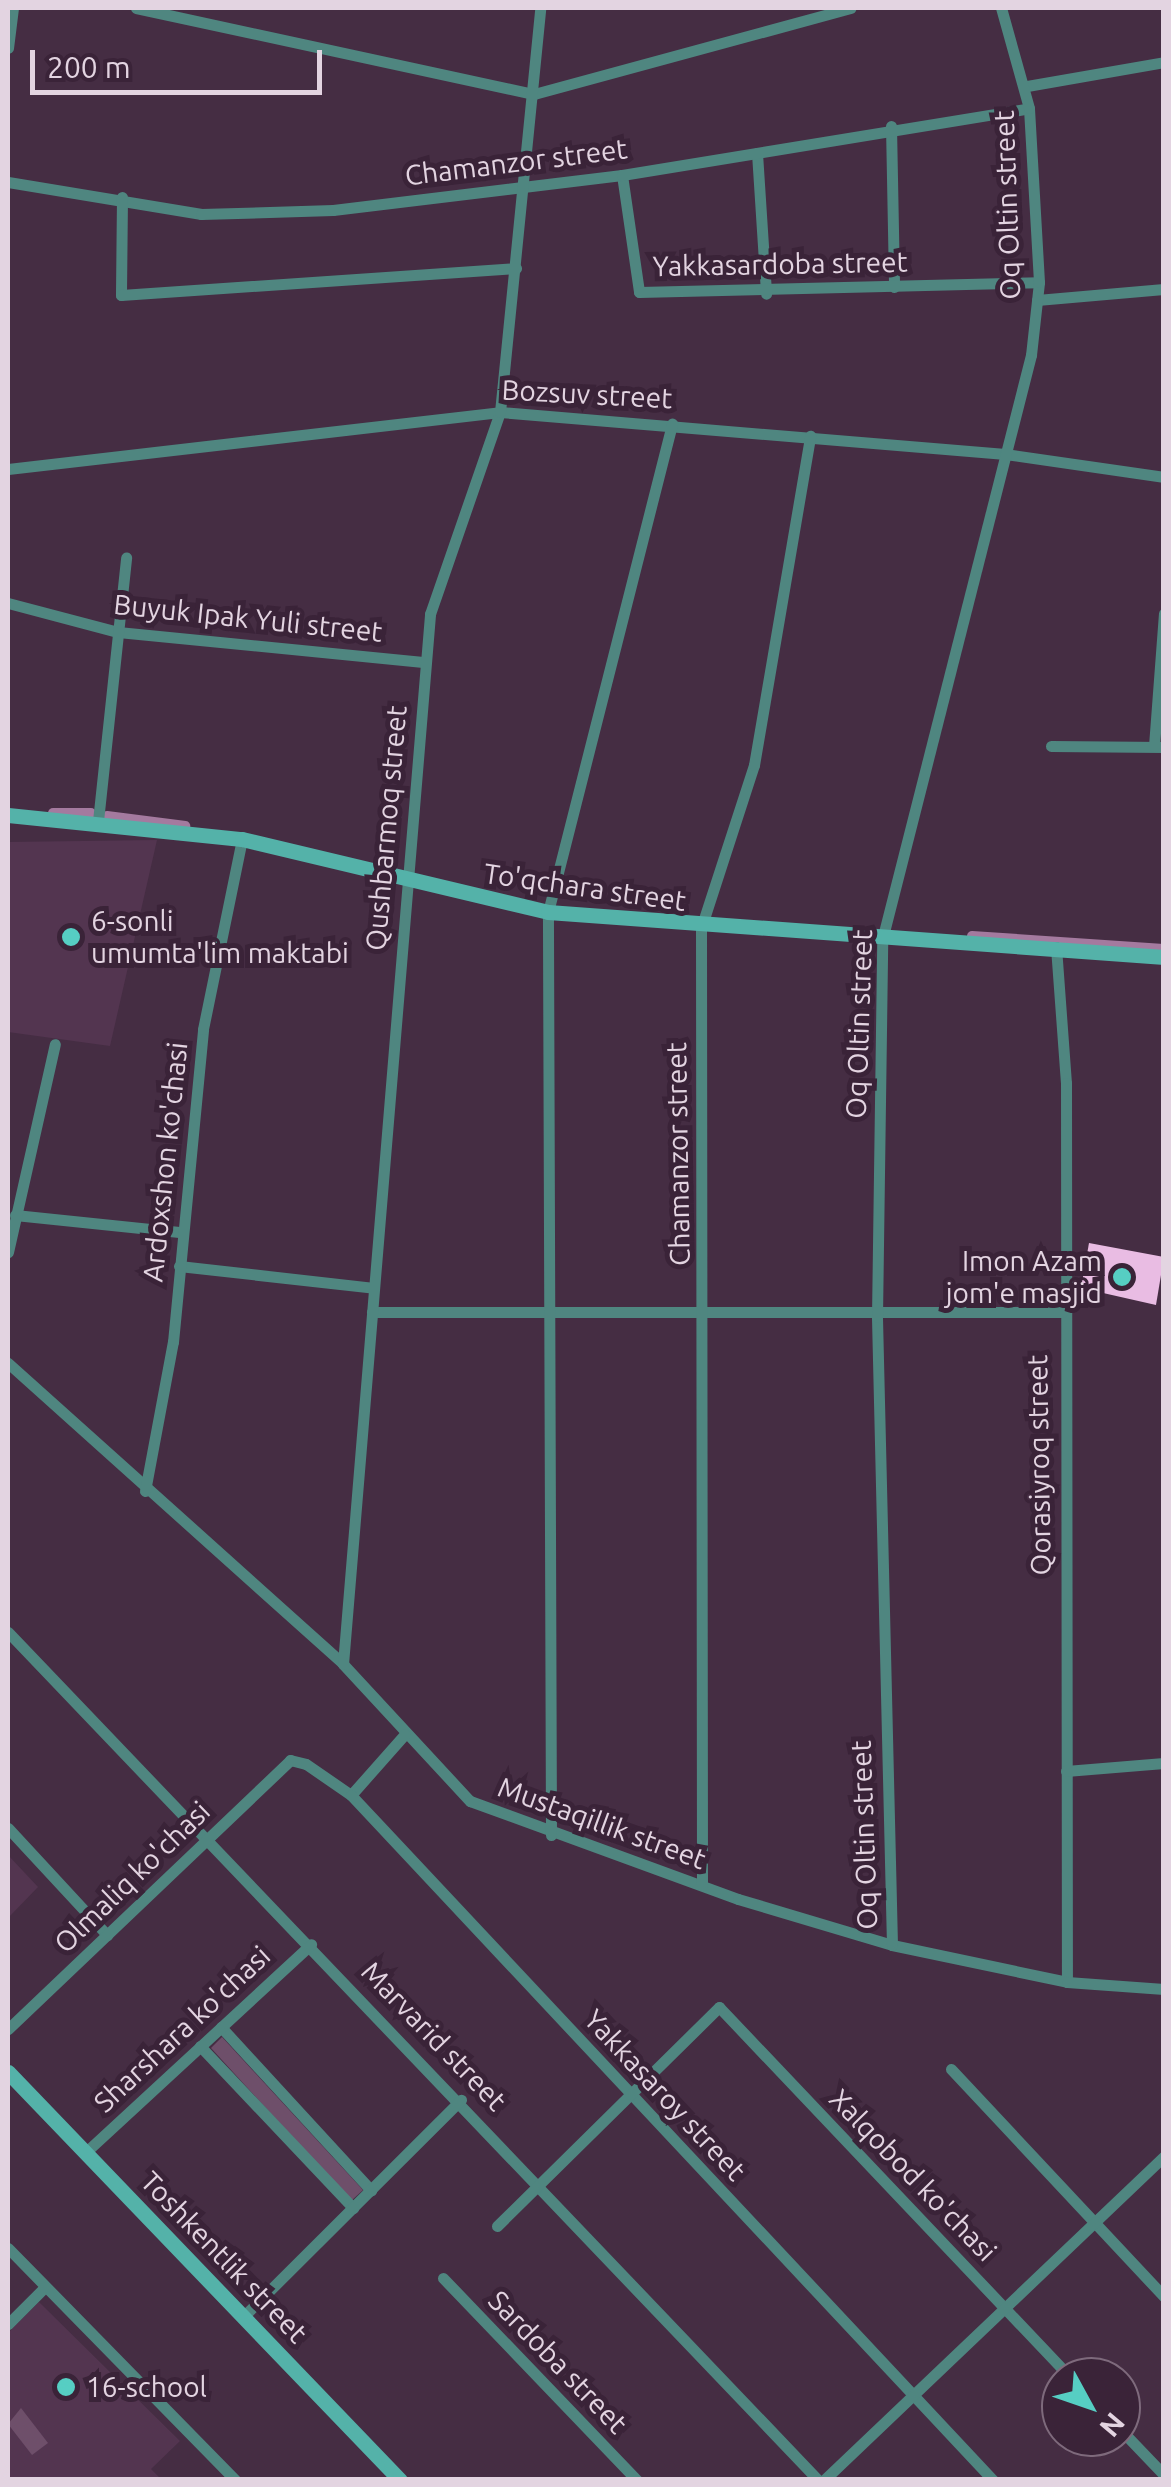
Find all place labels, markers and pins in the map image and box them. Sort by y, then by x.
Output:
place label: 6-sonli umumta'lim maktabi [91,904,349,970]
marker: 6-sonli umumta'lim maktabi [60,926,82,948]
place label: Imon Azam jom'e masjid [946,1244,1102,1310]
marker: Imon Azam jom'e masjid [1111,1266,1133,1288]
place label: 16-school [86,2370,207,2404]
marker: 16-school [55,2376,77,2398]

